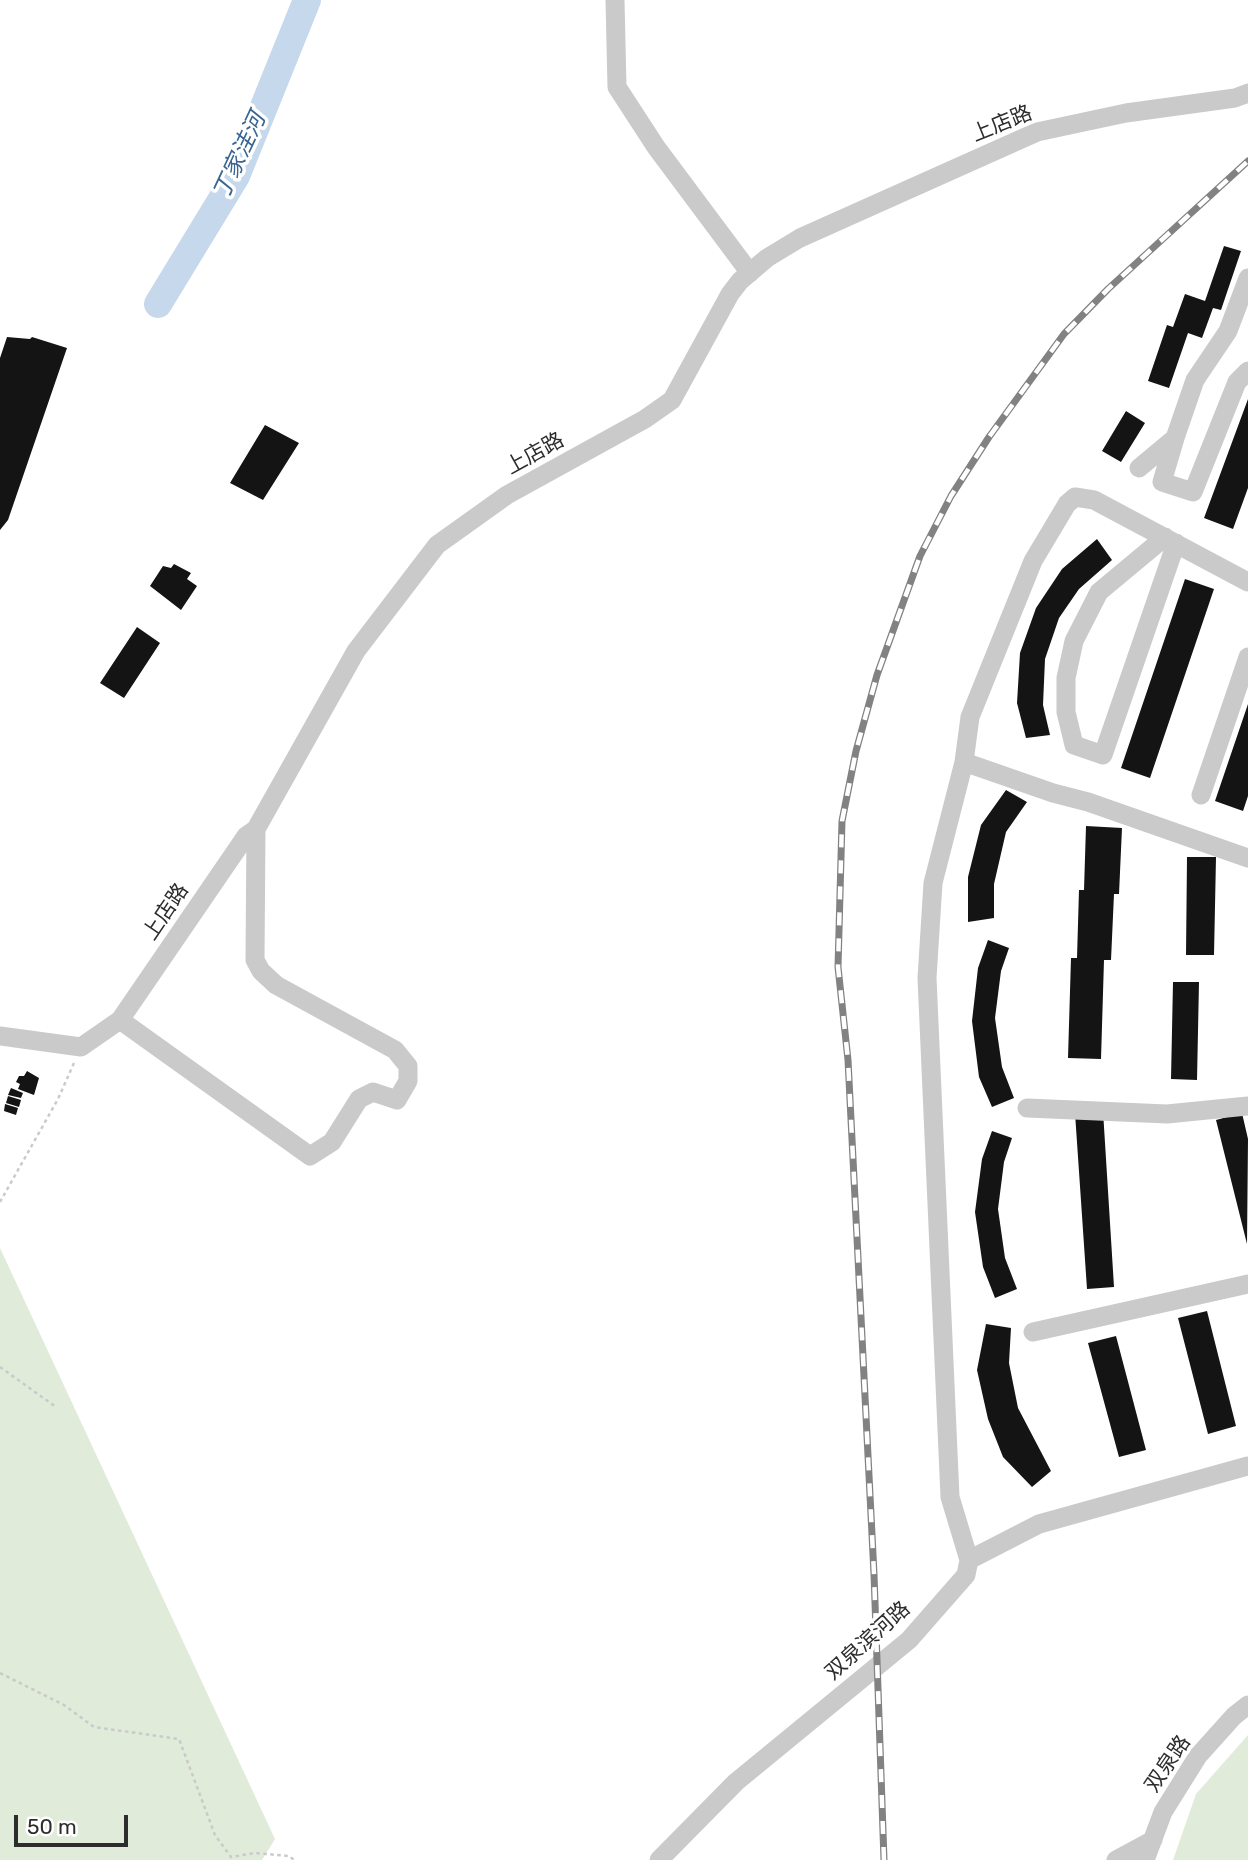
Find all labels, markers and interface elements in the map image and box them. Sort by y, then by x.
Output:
street label: 上店路 [968,101,1036,147]
water label: 丁家洼河 [208,108,272,204]
street label: 上店路 [501,428,569,480]
street label: 上店路 [138,879,194,945]
street label: 双泉滨河路 [821,1597,915,1685]
street label: 双泉路 [1140,1731,1196,1797]
scale bar [18,1800,131,1844]
text: 50 m [27,1814,77,1839]

